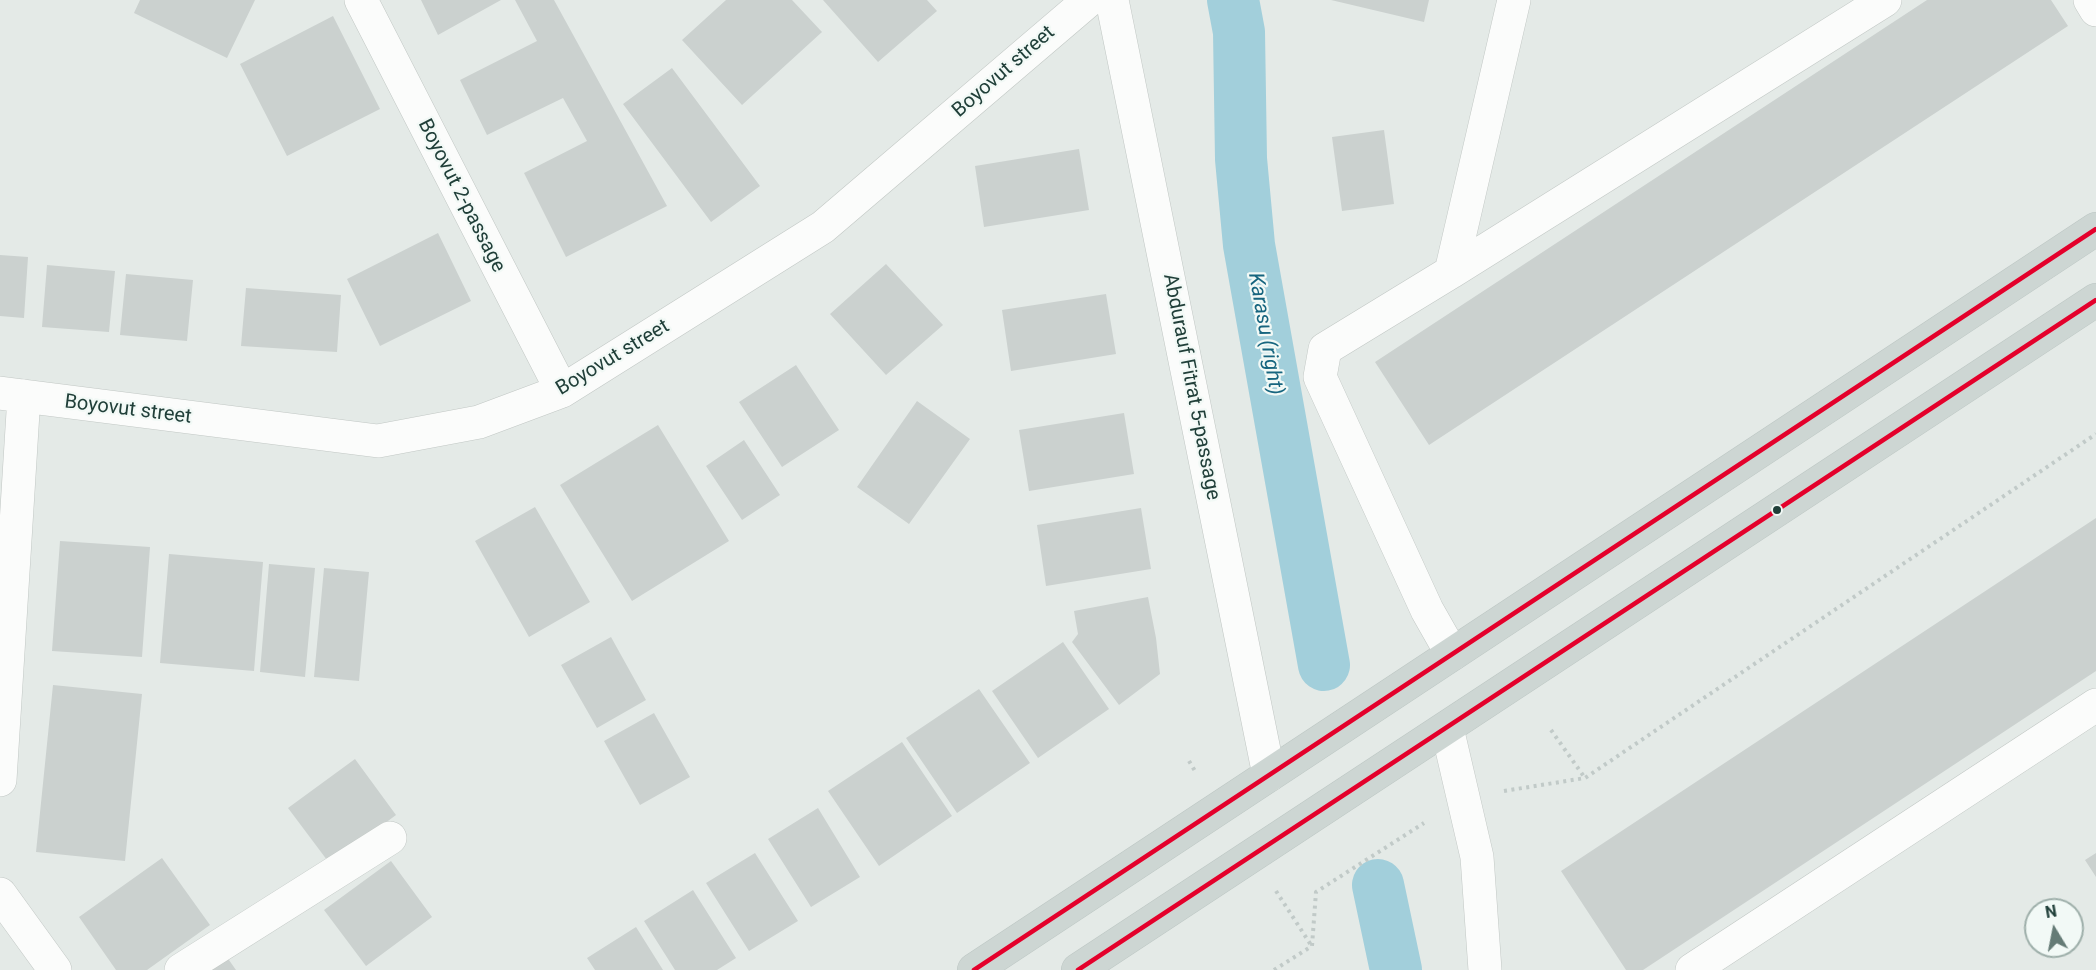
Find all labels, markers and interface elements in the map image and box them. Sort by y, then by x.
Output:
street label: Boyovut street [948,21,1060,123]
street label: Boyovut 2-passage [412,115,510,277]
water label: Karasu (right) [1242,271,1288,397]
street label: Abdurauf Fitrat 5-passage [1157,272,1225,502]
street label: Boyovut street [552,315,674,401]
street label: Boyovut street [63,390,193,430]
unlabelled marker [1771,504,1783,516]
north arrow [2024,898,2084,958]
text: N [2044,901,2058,922]

